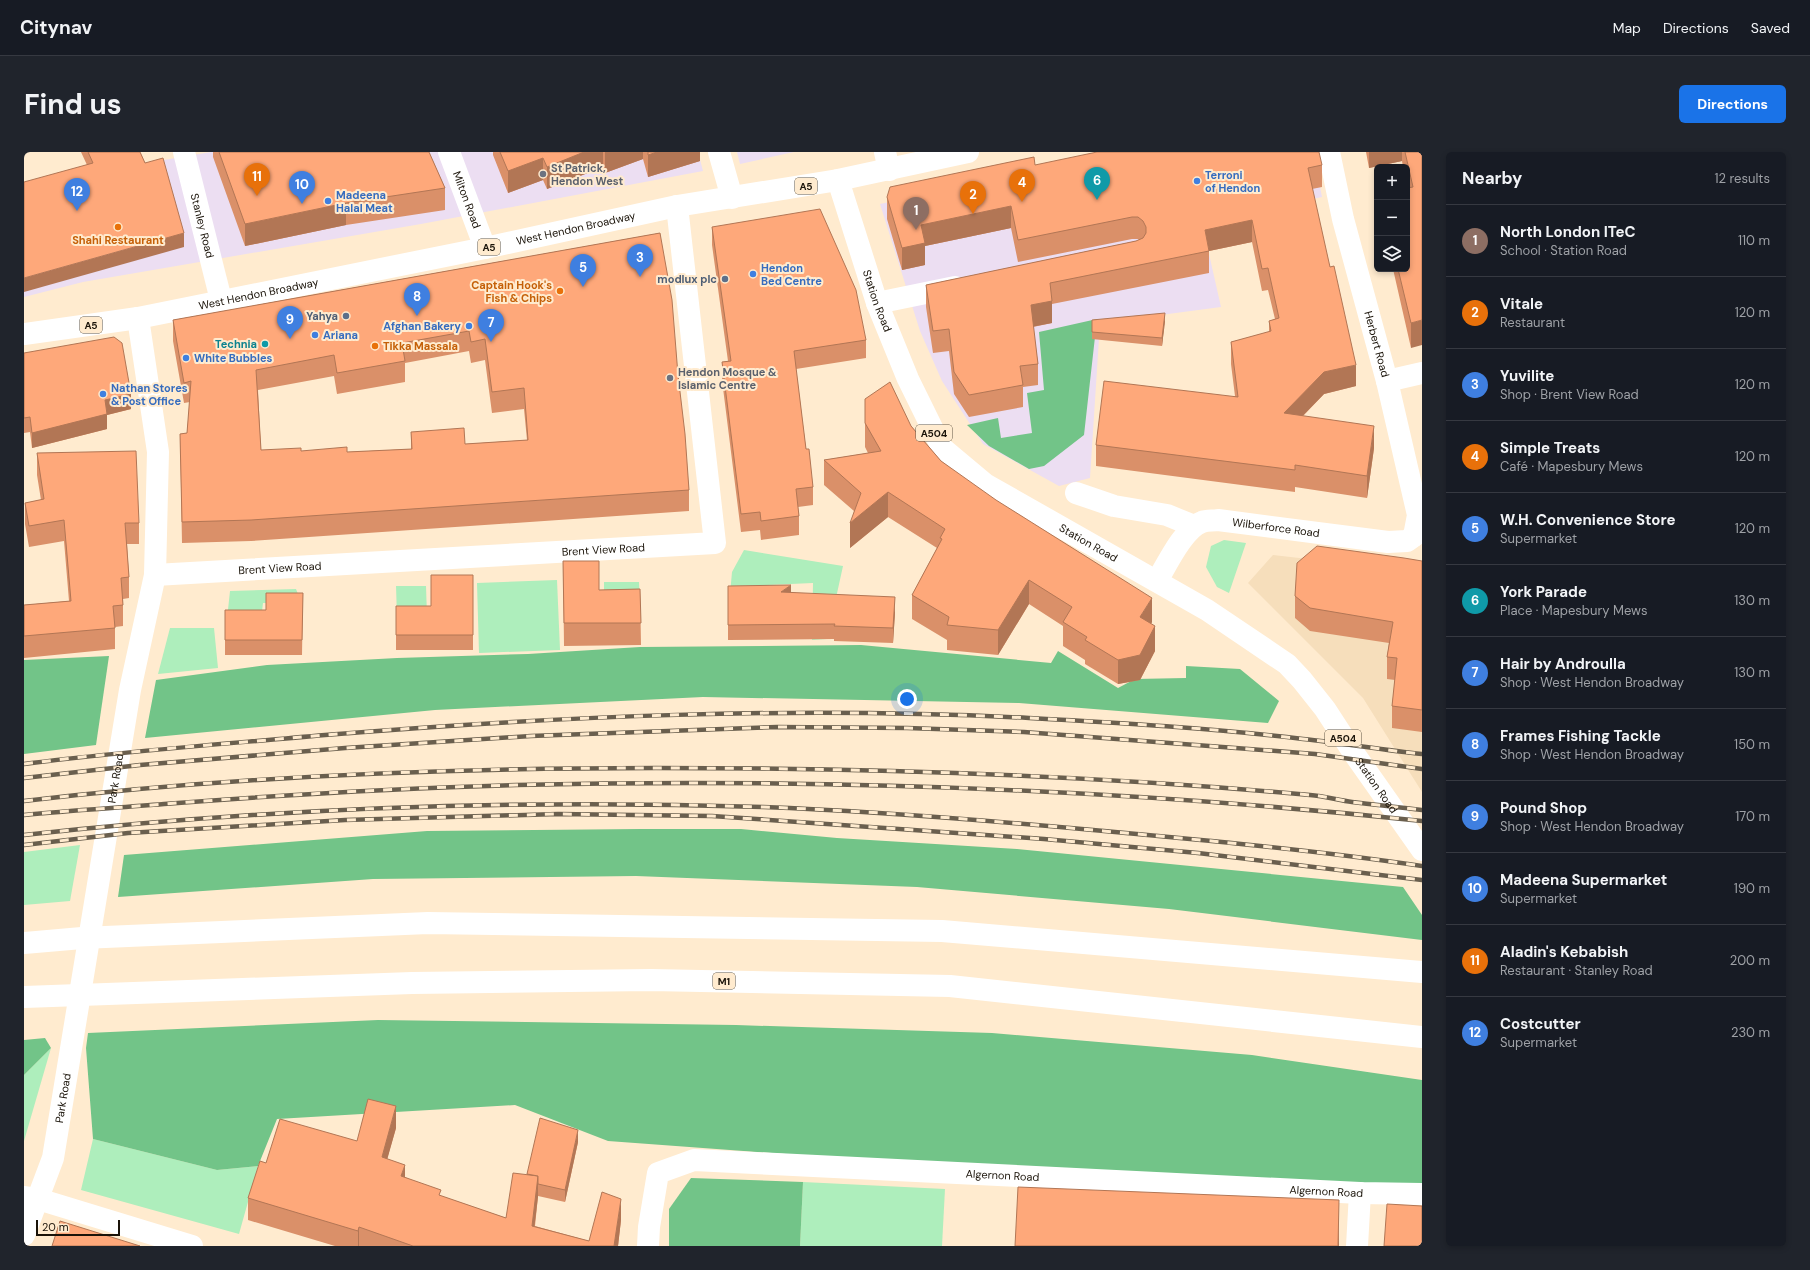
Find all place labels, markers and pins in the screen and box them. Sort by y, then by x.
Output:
place label: St Patrick, Hendon West [551,161,623,188]
pin: 11 [244,163,270,196]
pin: 6 [1084,167,1110,200]
place label: Terroni of Hendon [1205,168,1261,195]
marker: St Patrick, Hendon West [538,169,548,179]
pin: 4 [1009,169,1035,202]
pin: 10 [289,171,315,204]
marker: Terroni of Hendon [1192,176,1202,186]
pin: 12 [64,178,90,211]
pin: 2 [960,181,986,214]
place label: Madeena Halal Meat [336,188,393,215]
marker: Madeena Halal Meat [323,196,333,206]
pin: 1 [903,197,929,230]
marker: Shahi Restaurant [113,222,123,232]
place label: Shahi Restaurant [72,233,164,247]
pin: 3 [627,244,653,277]
pin: 5 [570,254,596,287]
place label: Hendon Bed Centre [761,261,822,288]
marker: Hendon Bed Centre [748,269,758,279]
place label: modlux plc [657,272,717,286]
marker: modlux plc [720,274,730,284]
place label: Captain Hook's Fish & Chips [471,278,552,305]
pin: 8 [404,283,430,316]
marker: Captain Hook's Fish & Chips [555,286,565,296]
pin: 9 [277,306,303,339]
place label: Yahya [306,309,338,323]
pin: 7 [478,309,504,342]
marker: Yahya [341,311,351,321]
place label: Afghan Bakery [383,319,461,333]
marker: Afghan Bakery [464,321,474,331]
place label: Ariana [323,328,358,342]
marker: Ariana [310,330,320,340]
place label: Technia [215,337,257,351]
marker: Technia [260,339,270,349]
place label: Tikka Massala [383,339,458,353]
marker: Tikka Massala [370,341,380,351]
place label: White Bubbles [194,351,273,365]
marker: White Bubbles [181,353,191,363]
place label: Hendon Mosque & Islamic Centre [678,365,777,392]
marker: Hendon Mosque & Islamic Centre [665,373,675,383]
place label: Nathan Stores & Post Office [111,381,188,408]
marker: Nathan Stores & Post Office [98,389,108,399]

